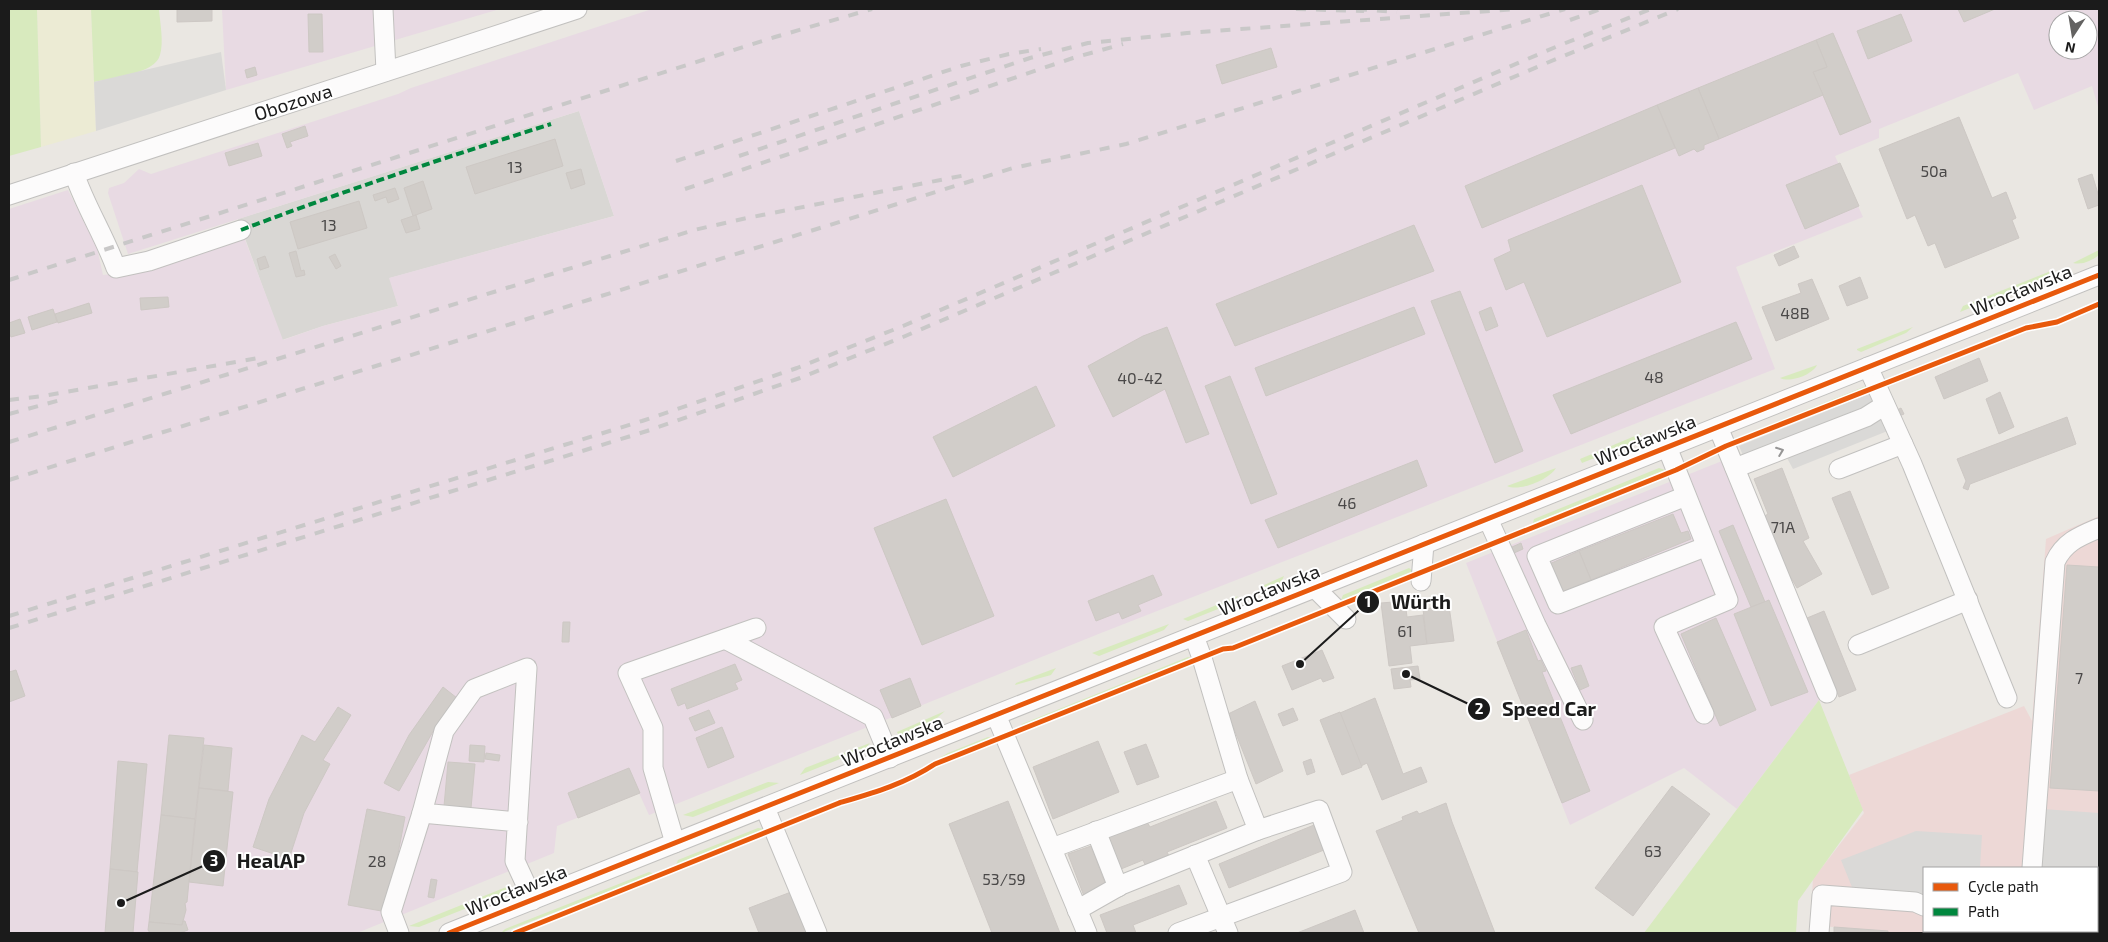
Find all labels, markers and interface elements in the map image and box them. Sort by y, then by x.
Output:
north arrow [2048,10,2098,60]
text: N [2063,39,2077,58]
street label: Obozowa [251,78,335,125]
house number: 13 [507,157,523,176]
house number: 50a [1920,161,1948,180]
house number: 13 [321,215,337,234]
street label: Wrocławska [1967,259,2075,320]
house number: 48B [1780,303,1810,322]
house number: 48 [1644,367,1664,386]
house number: 40-42 [1117,368,1163,387]
street label: Wrocławska [1591,409,1699,470]
one-way arrow [1776,446,1784,456]
house number: 46 [1338,493,1357,512]
house number: 71A [1771,517,1795,536]
street label: Wrocławska [1215,559,1323,620]
callout: Würth [1356,584,1461,619]
text: Würth [1391,589,1451,613]
text: 1 [1365,592,1371,610]
house number: 61 [1397,621,1413,640]
house number: 7 [2075,668,2083,687]
callout: Speed Car [1466,691,1606,726]
text: Speed Car [1502,696,1597,720]
text: 2 [1475,699,1484,717]
street label: Wrocławska [838,710,946,771]
house number: 63 [1644,841,1662,860]
callout: HealAP [202,844,315,879]
text: HealAP [237,848,305,872]
text: 3 [210,851,218,869]
house number: 28 [368,851,386,870]
street label: Wrocławska [462,859,570,920]
legend [1923,867,2098,932]
house number: 53/59 [982,869,1026,888]
text: Cycle path [1968,877,2039,895]
text: Path [1968,902,1999,920]

